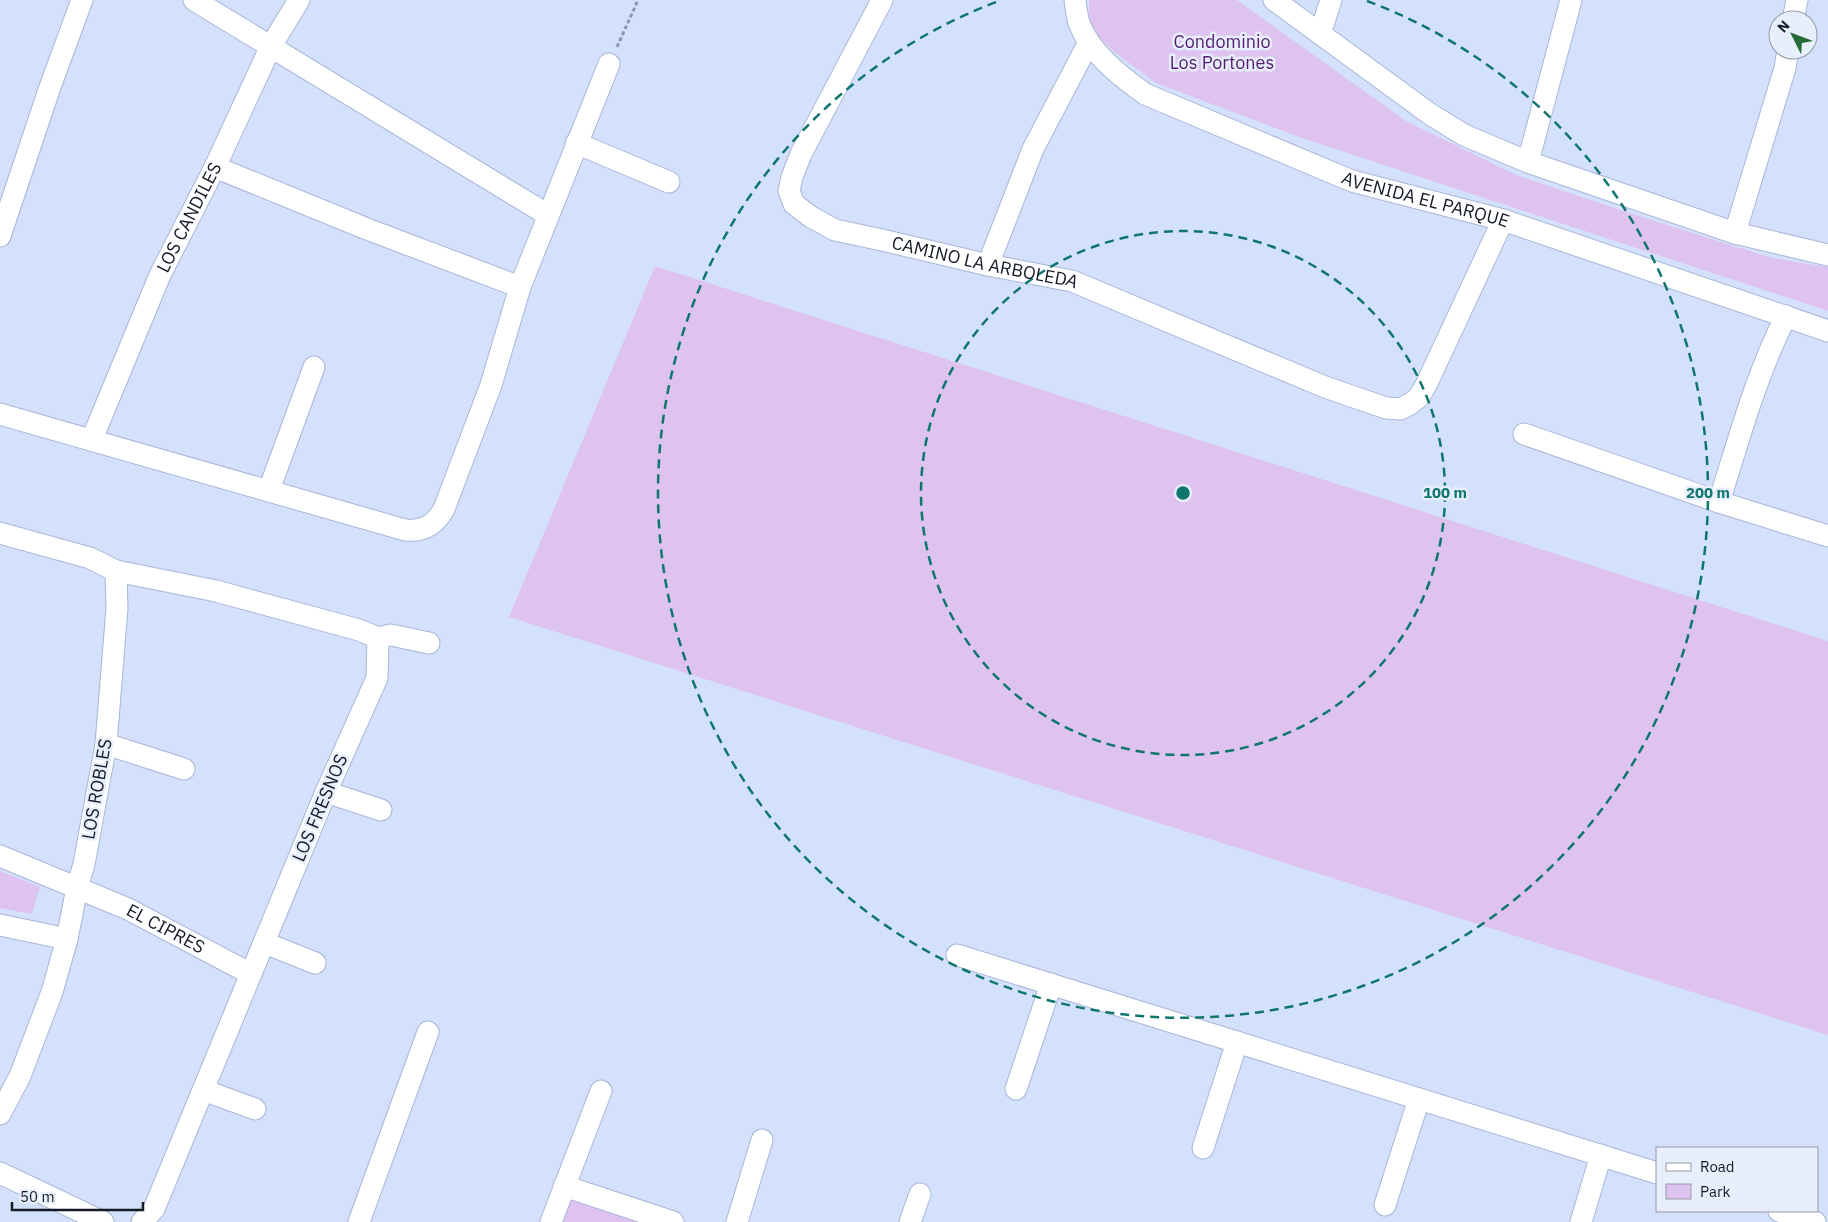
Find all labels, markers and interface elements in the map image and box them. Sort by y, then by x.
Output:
north arrow [1768,10,1818,60]
text: N [1773,17,1793,36]
park label: Condominio Los Portones [1170,30,1274,74]
street label: LOS CANDILES [151,158,226,276]
street label: AVENIDA EL PARQUE [1338,166,1512,232]
street label: CAMINO LA ARBOLEDA [889,231,1082,294]
text: 100 m [1423,483,1467,502]
text: 200 m [1686,483,1730,502]
centre of rings [1174,484,1192,502]
street label: LOS ROBLES [76,737,117,841]
street label: LOS FRESNOS [287,751,352,865]
street label: EL CIPRES [123,898,209,959]
legend [1656,1147,1818,1212]
text: Road [1700,1157,1735,1176]
scale bar [12,1180,144,1212]
text: Park [1700,1182,1730,1201]
text: 50 m [20,1187,55,1206]

